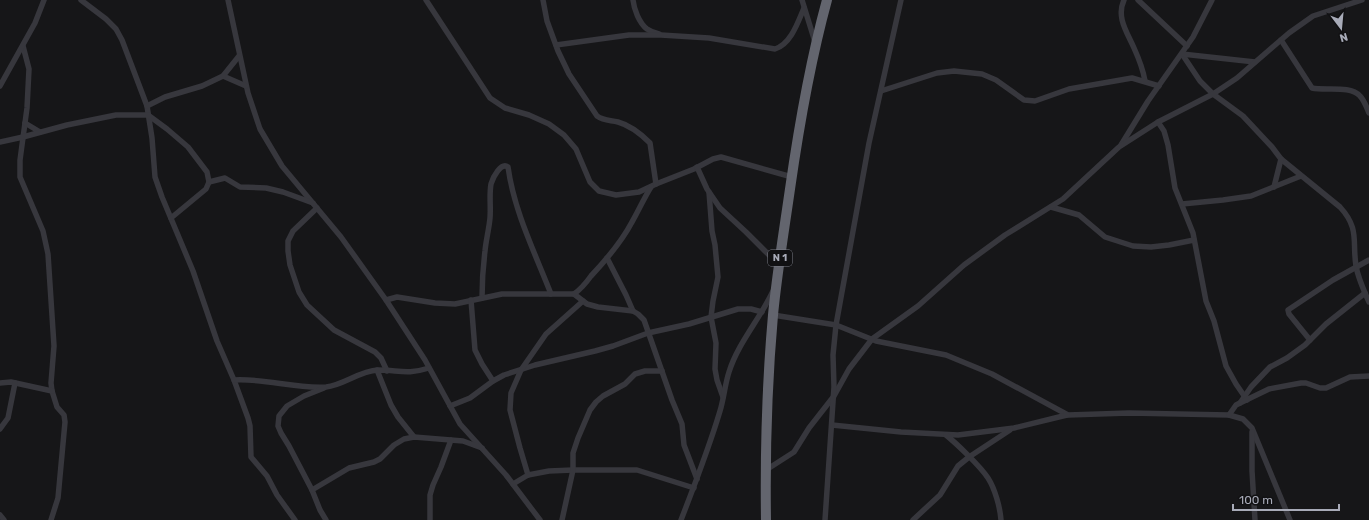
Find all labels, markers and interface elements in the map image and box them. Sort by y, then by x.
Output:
north arrow [1321,8,1361,48]
text: N [1338,30,1349,44]
road number: N 1 [768,250,792,266]
scale bar [1233,486,1339,512]
text: 100 m [1239,493,1273,507]

